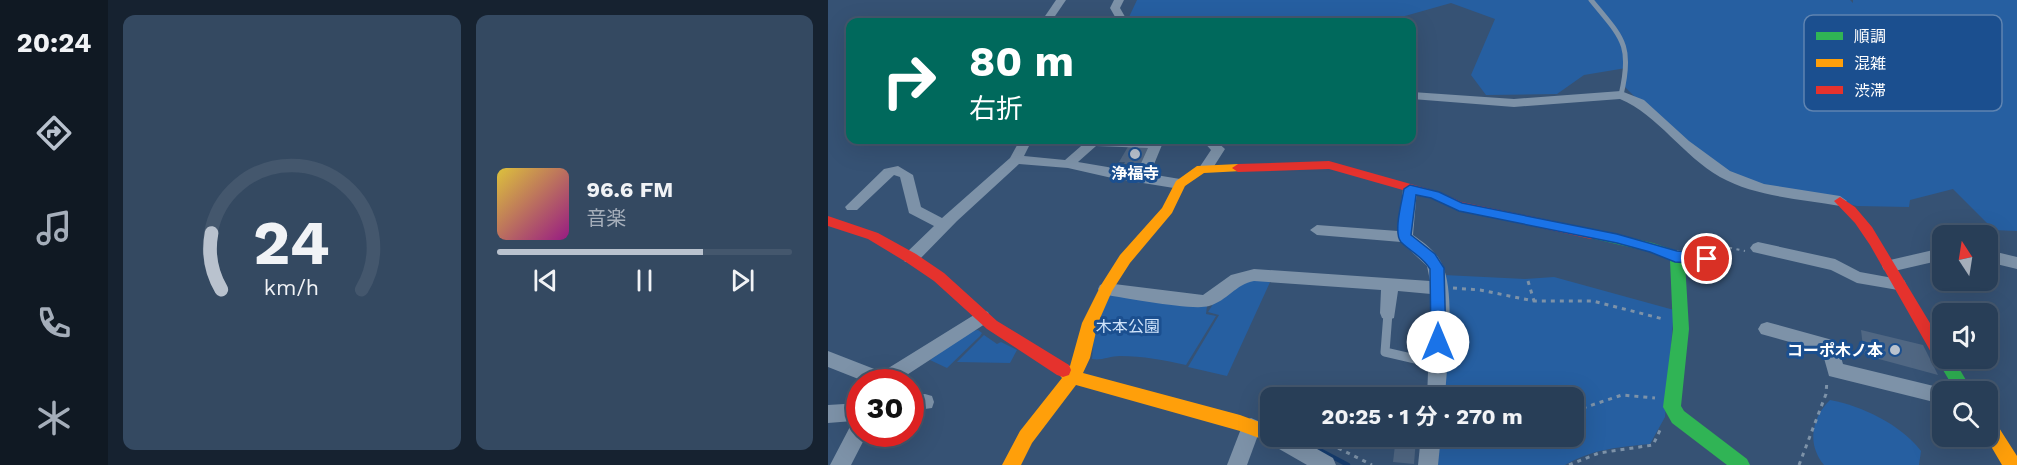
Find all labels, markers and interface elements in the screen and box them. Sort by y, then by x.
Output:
legend [1804,15,2002,111]
text: 20:24 [17,27,91,59]
text: 順調 [1854,27,1886,46]
text: 80 m [969,37,1074,86]
icon: right [870,42,948,120]
text: 混雑 [1854,54,1886,73]
text: 渋滞 [1854,81,1886,100]
text: 右折 [969,93,1023,125]
icon: directions [33,112,75,154]
marker: 浄福寺 [1128,147,1142,161]
place label: 浄福寺 [1111,164,1159,183]
text: 96.6 FM [587,177,673,202]
text: 24 [253,206,330,279]
text: 音楽 [587,206,627,230]
icon: music [33,207,75,249]
north arrow [1932,225,1998,291]
map controls [1932,225,1998,447]
pin [1681,233,1732,284]
icon: arrive [1690,242,1723,275]
icon: previous [529,264,562,297]
icon: pause [628,264,661,297]
icon: next [726,264,759,297]
text: km/h [264,275,319,300]
icon: phone [33,302,75,344]
button: sound [1932,303,1998,369]
position arrow [1406,310,1470,374]
park label: 木本公園 [1096,317,1160,336]
place label: コーポ木ノ本 [1787,341,1883,360]
marker: コーポ木ノ本 [1888,343,1902,357]
speed limit sign: 30 [846,369,924,447]
button: search [1932,381,1998,447]
icon: climate [33,397,75,439]
text: 20:25 · 1 分 · 270 m [1321,404,1523,429]

